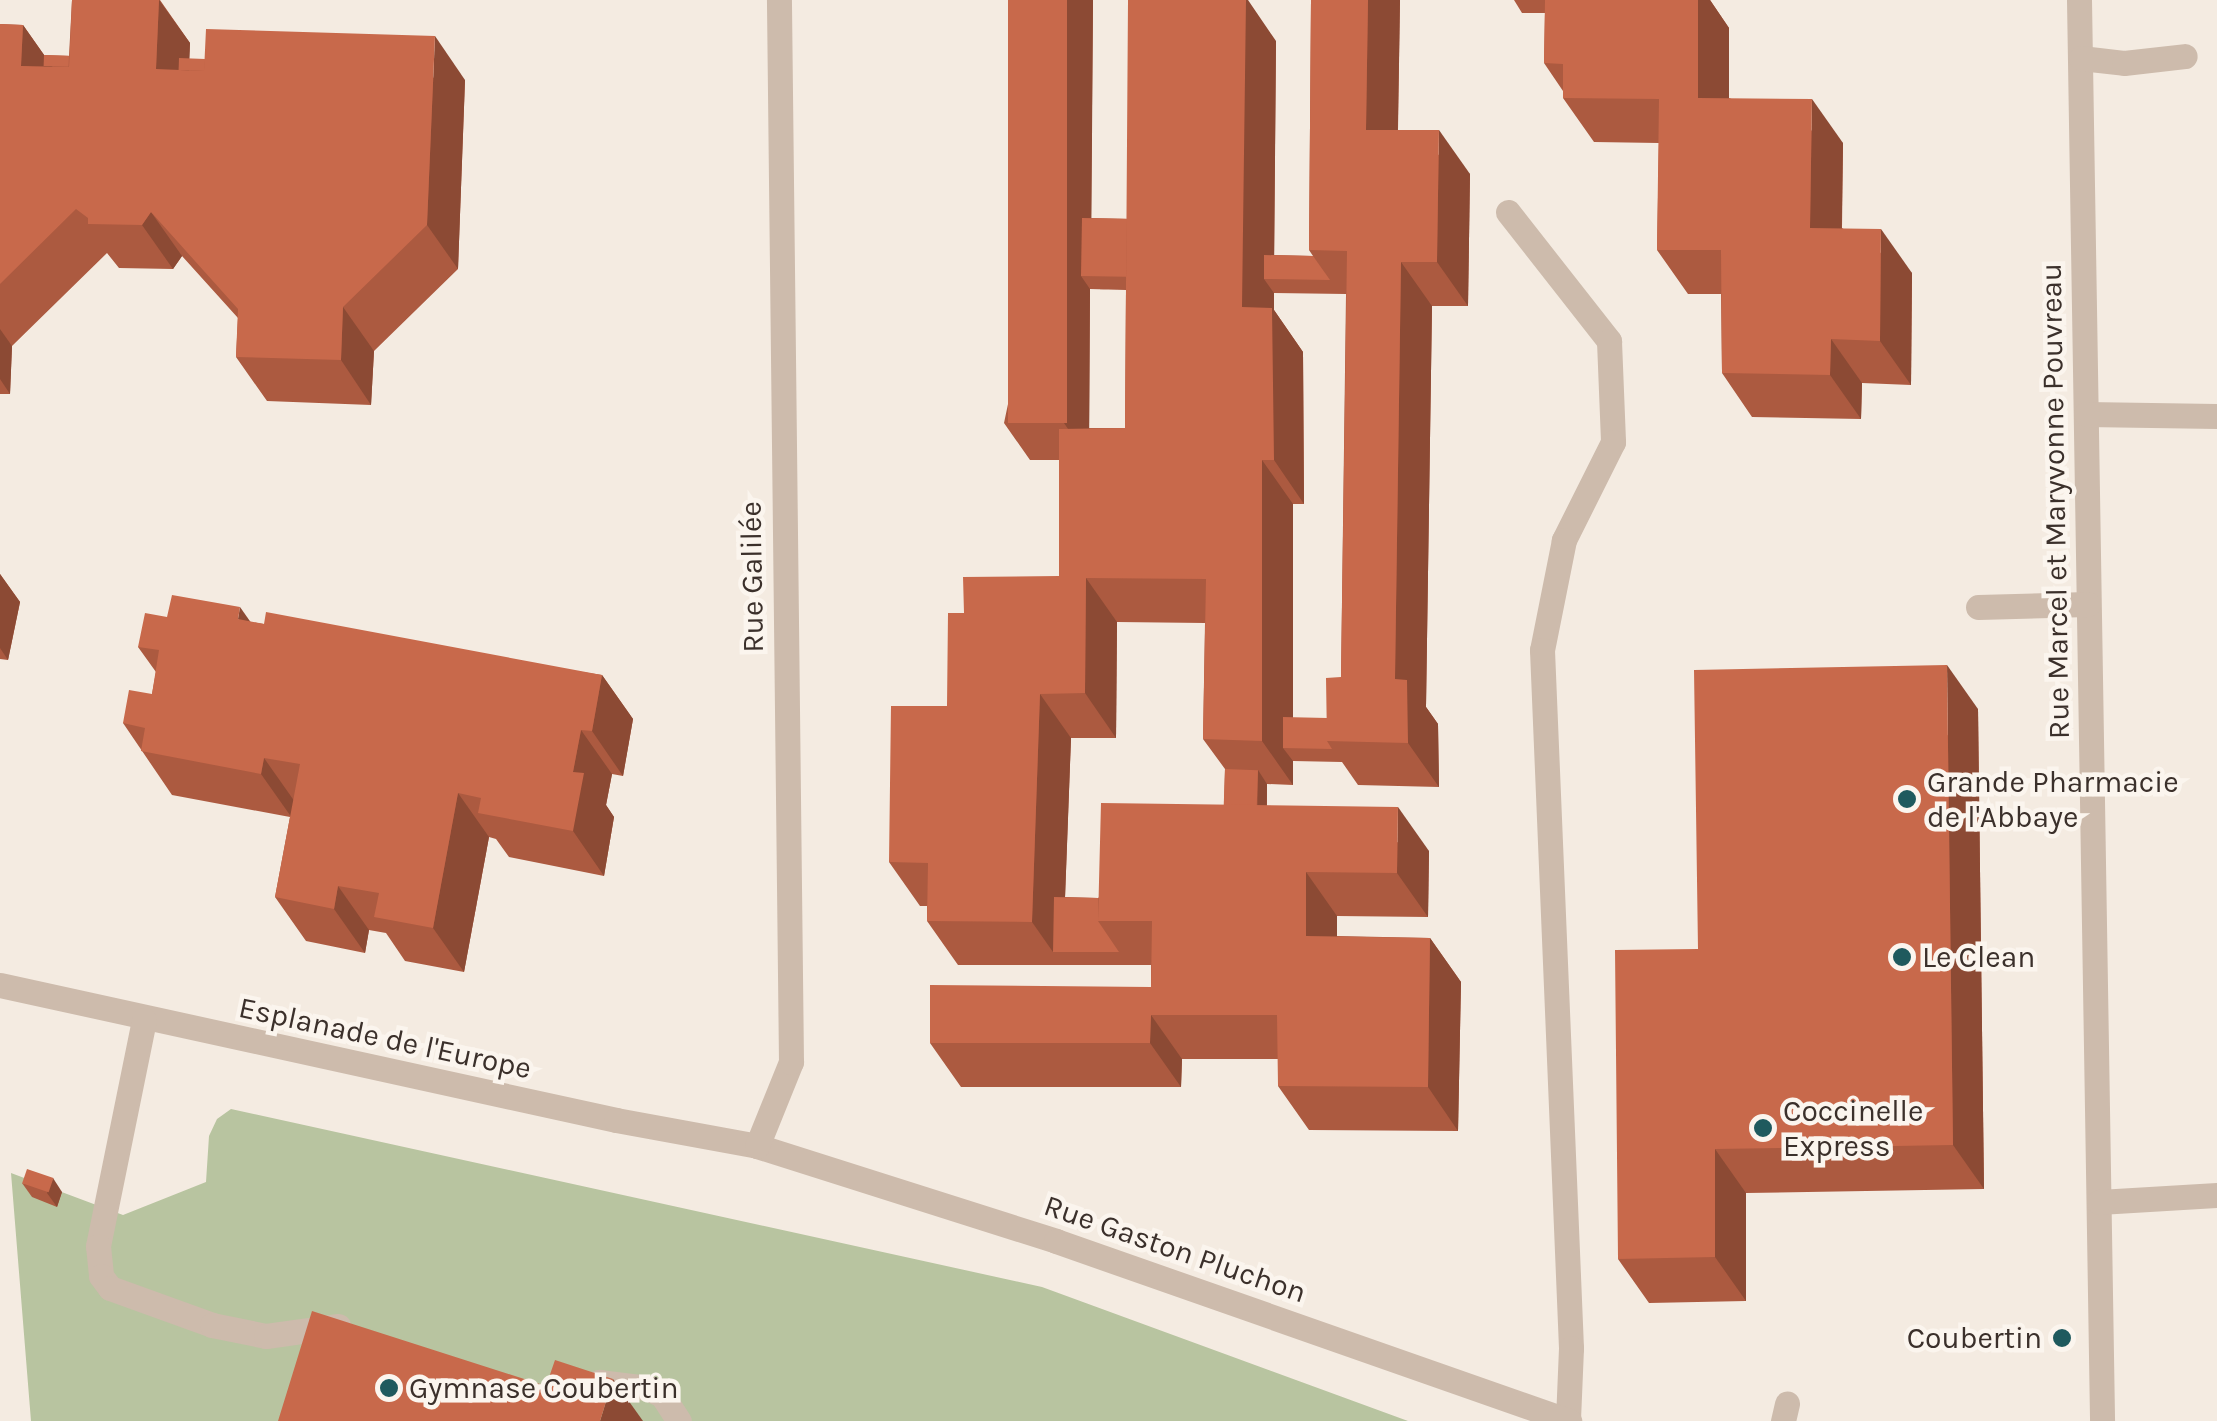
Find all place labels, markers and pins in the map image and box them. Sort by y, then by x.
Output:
place label: Grande Pharmacie de l'Abbaye [1927,764,2179,834]
marker: Grande Pharmacie de l'Abbaye [1896,788,1918,810]
place label: Le Clean [1922,939,2035,975]
marker: Le Clean [1891,946,1913,968]
place label: Coccinelle Express [1783,1093,1923,1164]
marker: Coccinelle Express [1752,1117,1774,1139]
place label: Coubertin [1907,1320,2042,1356]
marker: Coubertin [2051,1327,2073,1349]
place label: Gymnase Coubertin [409,1370,679,1406]
marker: Gymnase Coubertin [378,1377,400,1399]

